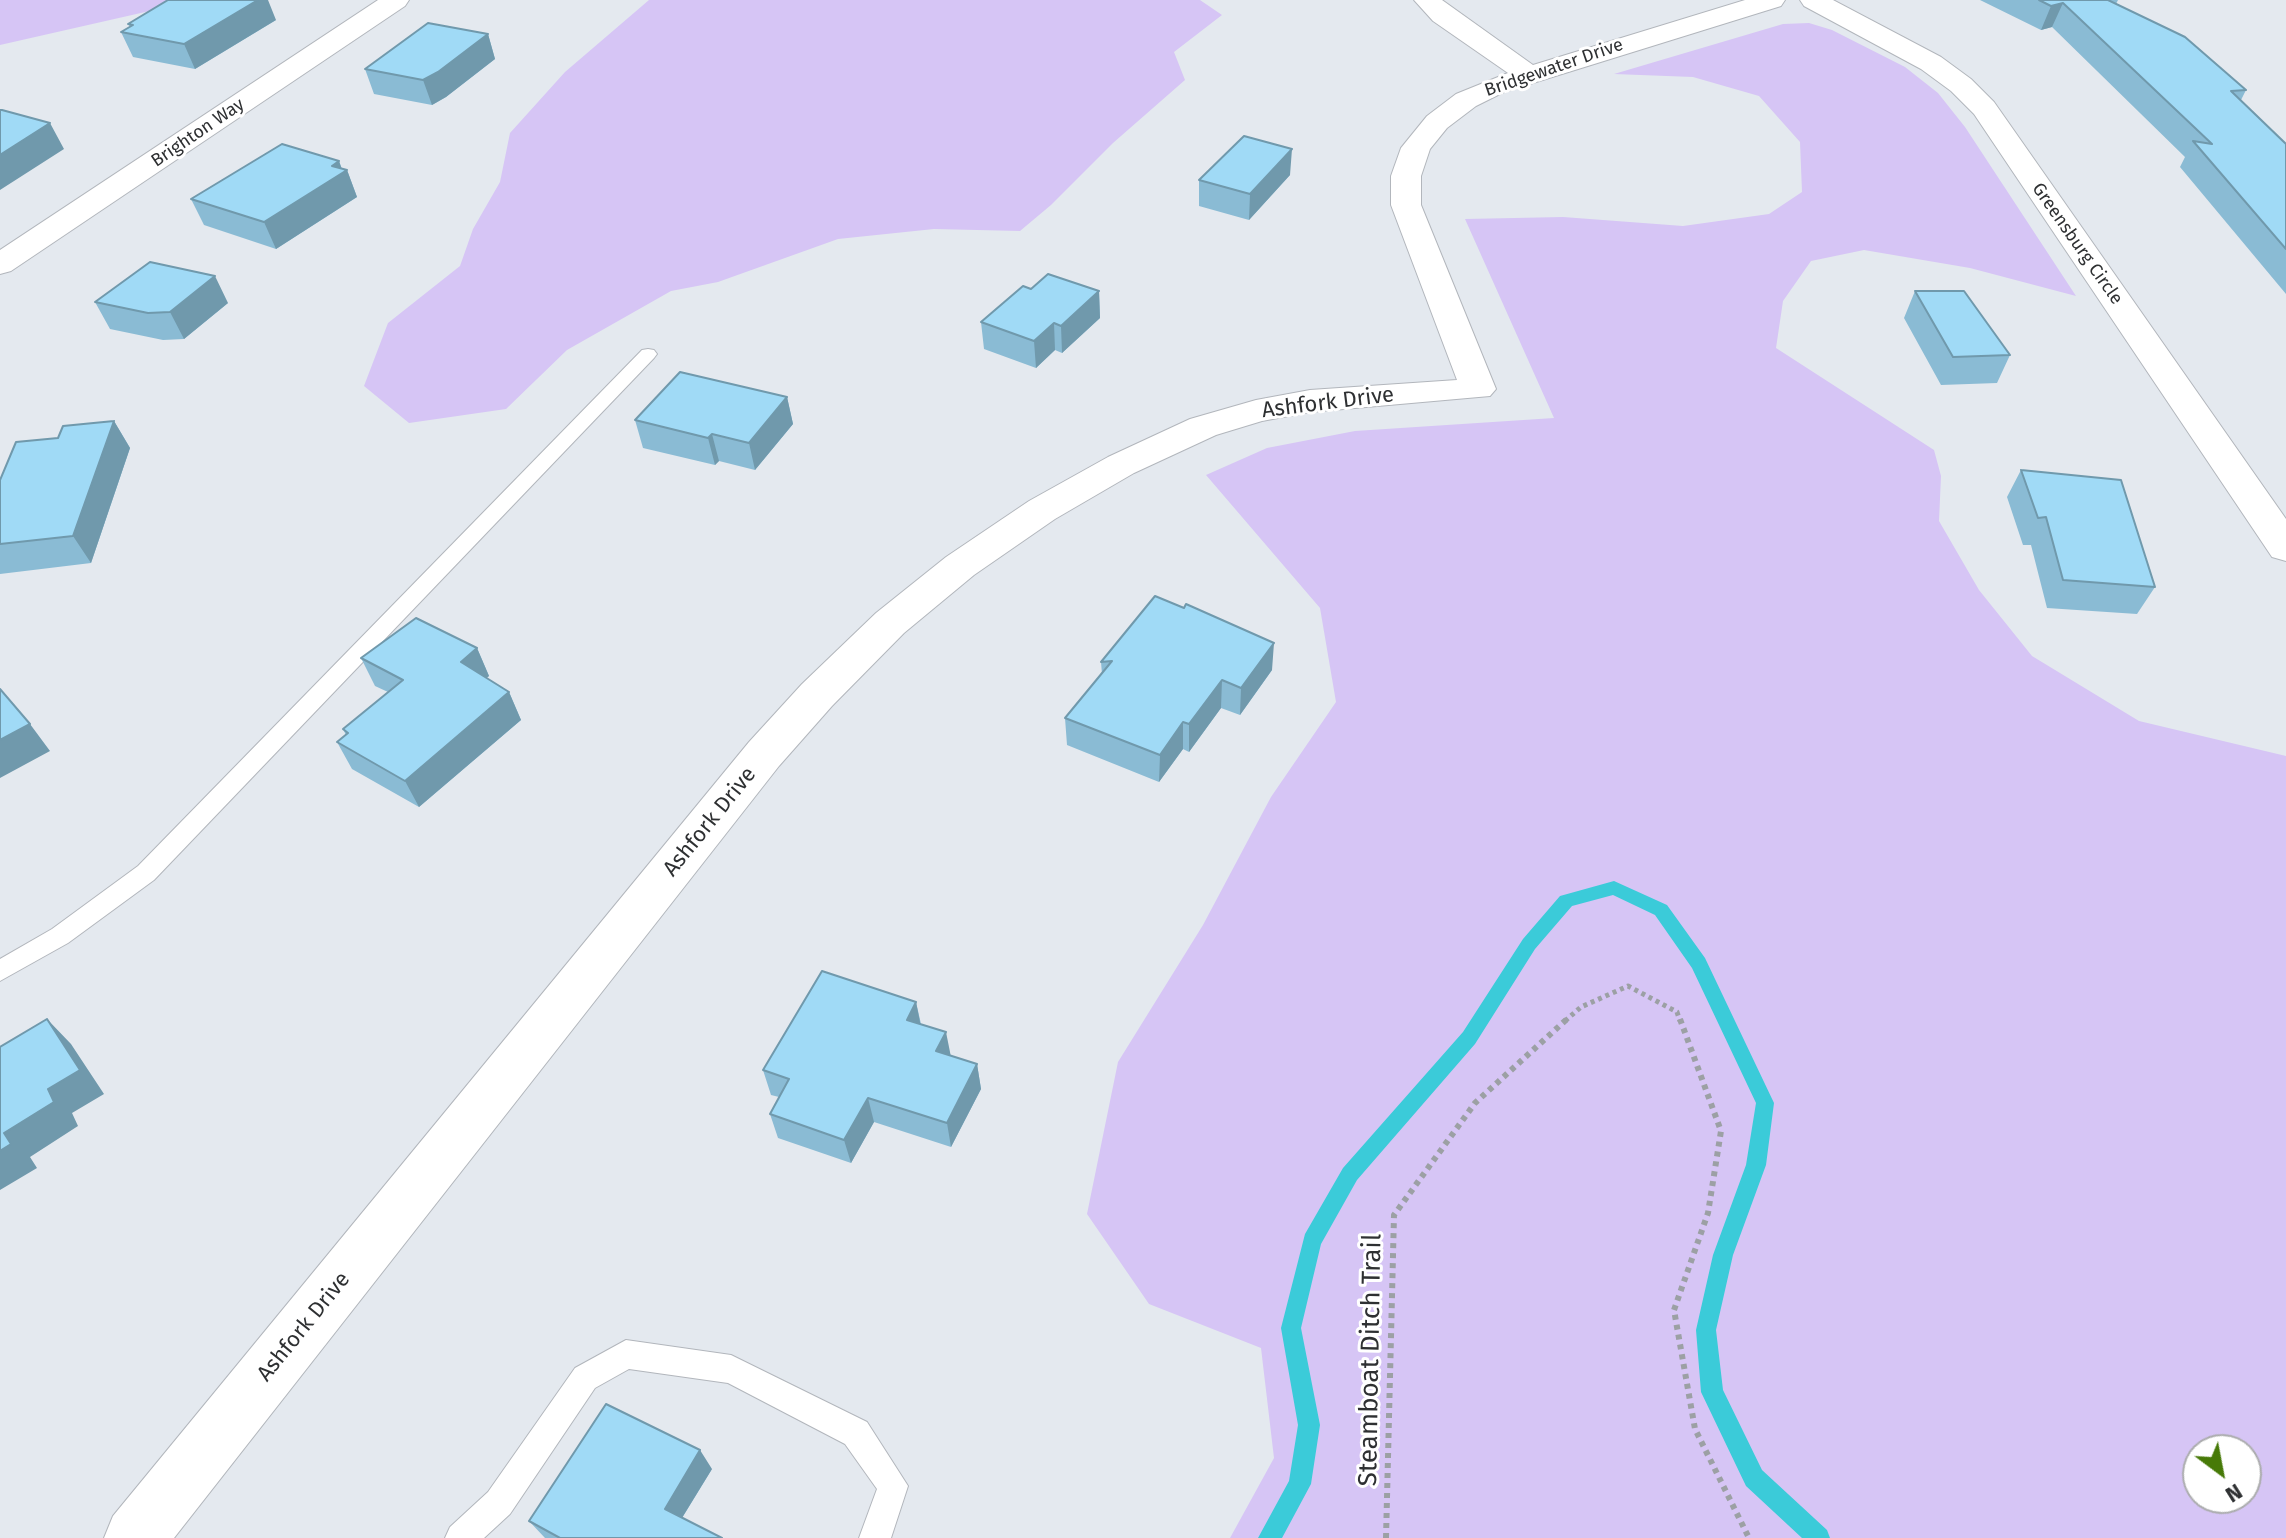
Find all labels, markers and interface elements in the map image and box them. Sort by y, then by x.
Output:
street label: Bridgewater Drive [1482,34,1626,102]
street label: Brighton Way [147,94,249,172]
street label: Greensburg Circle [2027,179,2127,309]
street label: Ashfork Drive [1260,382,1396,424]
street label: Ashfork Drive [658,762,762,882]
street label: Steamboat Ditch Trail [1353,1233,1389,1487]
street label: Ashfork Drive [252,1267,356,1387]
north arrow [2182,1434,2262,1514]
text: N [2221,1478,2247,1508]

